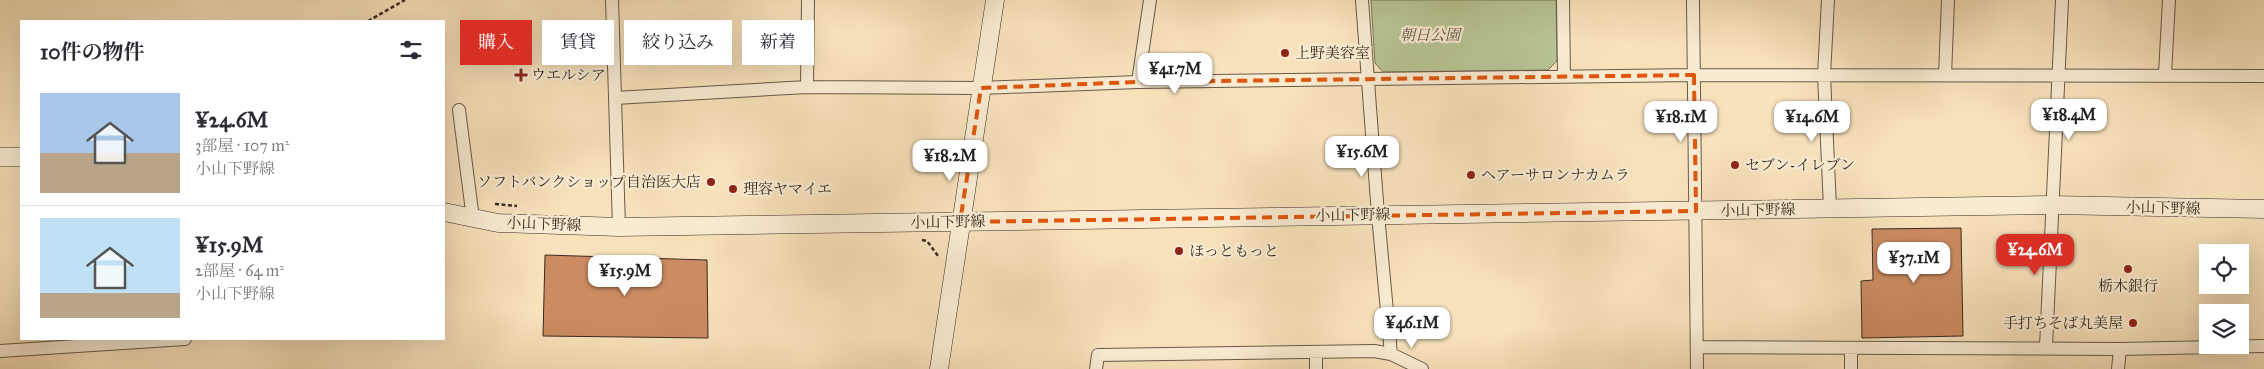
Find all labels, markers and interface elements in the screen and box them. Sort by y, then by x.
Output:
chip: 購入 [460,20,532,65]
chip: 賃貸 [542,20,614,65]
chip: 絞り込み [624,20,732,65]
chip: 新着 [742,20,814,65]
park label: 朝日公園 [1400,26,1463,44]
icon: filters [397,36,425,64]
text: 10件の物件 [40,39,144,65]
place label: 上野美容室 [1295,44,1370,62]
marker: 上野美容室 [1279,47,1291,59]
pin: ¥41.7M [1134,52,1216,95]
text: ¥41.7M [1148,59,1202,78]
place label: ウエルシア [531,66,606,84]
marker: ウエルシア [515,69,527,81]
pin: ¥18.4M [2028,98,2110,141]
pin: ¥18.1M [1640,100,1722,143]
pin: ¥14.6M [1771,100,1853,143]
text: ¥18.4M [2042,105,2096,124]
text: ¥24.6M [195,107,268,133]
text: ¥18.1M [1655,107,1707,126]
text: ¥14.6M [1785,107,1839,126]
icon: home [80,113,140,173]
text: 3部屋 · 107 m² [195,136,289,155]
pin: ¥15.6M [1321,136,1403,178]
pin: ¥18.2M [909,140,991,182]
text: ¥15.6M [1336,142,1388,161]
text: ¥18.2M [923,146,977,165]
place label: セブン-イレブン [1745,156,1855,174]
text: 小山下野線 [195,159,275,178]
marker: セブン-イレブン [1729,159,1741,171]
place label: ヘアーサロンナカムラ [1481,166,1630,184]
marker: ヘアーサロンナカムラ [1465,169,1477,181]
place label: ソフトバンクショップ自治医大店 [477,173,701,191]
marker: ソフトバンクショップ自治医大店 [705,176,717,188]
place label: 理容ヤマイエ [743,180,832,198]
marker: 理容ヤマイエ [727,183,739,195]
street label: 小山下野線 [2125,198,2201,218]
street label: 小山下野線 [1720,200,1796,220]
street label: 小山下野線 [1315,205,1391,225]
street label: 小山下野線 [910,212,986,232]
street label: 小山下野線 [506,214,582,234]
text: ¥15.9M [195,232,263,258]
pin: ¥24.6M [1994,234,2076,276]
icon: home [80,238,140,298]
text: ¥24.6M [2007,240,2063,259]
place label: ほっともっと [1189,242,1279,260]
pin: ¥37.1M [1873,242,1955,284]
map controls [2199,244,2249,354]
button: locate [2199,244,2249,294]
marker: ほっともっと [1173,245,1185,257]
text: ¥37.1M [1888,248,1940,267]
pin: ¥15.9M [584,254,666,297]
text: 2部屋 · 64 m² [195,261,284,280]
text: ¥15.9M [599,261,651,280]
marker: 栃木銀行 [2122,263,2134,275]
place label: 栃木銀行 [2098,277,2158,295]
text: 小山下野線 [195,284,275,303]
button: layers [2199,304,2249,354]
pin: ¥46.1M [1371,306,1453,349]
text: ¥46.1M [1385,313,1439,332]
place label: 手打ちそば丸美屋 [2003,314,2123,332]
marker: 手打ちそば丸美屋 [2127,317,2139,329]

